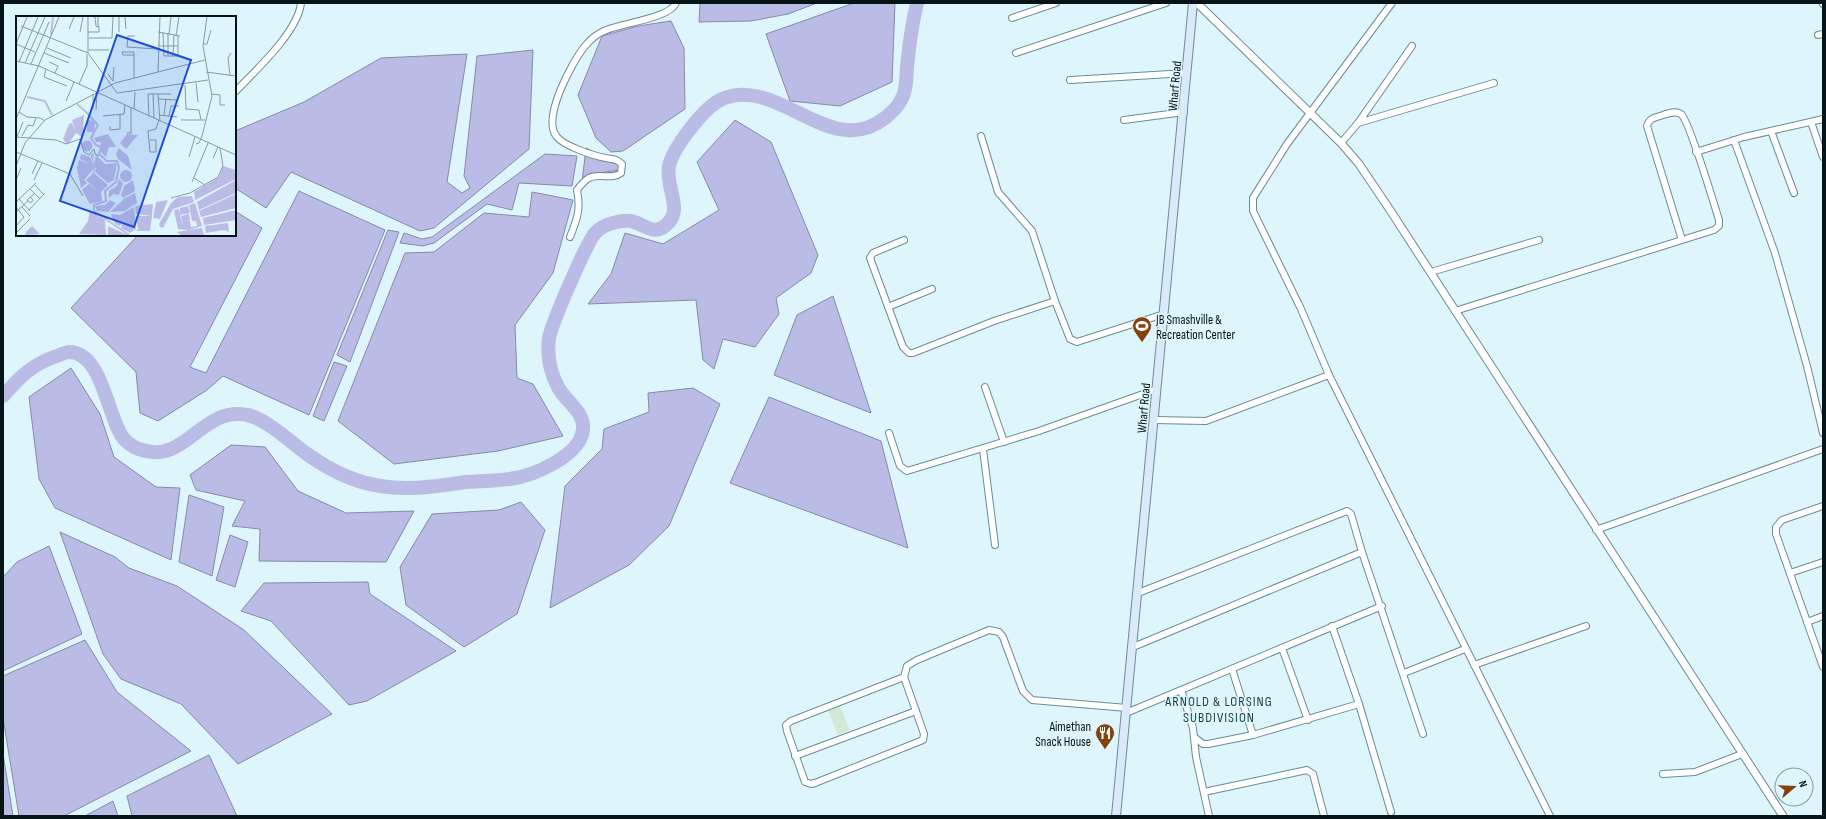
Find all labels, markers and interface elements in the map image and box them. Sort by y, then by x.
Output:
inset map [16,16,236,236]
street label: Wharf Road [1165,60,1185,112]
place label: JB Smashville & Recreation Center [1155,312,1236,343]
sports icon: JB Smashville & Recreation Center [1131,315,1153,343]
street label: Wharf Road [1134,382,1154,434]
district label: ARNOLD & LORSING SUBDIVISION [1164,693,1273,726]
place label: Aimethan Snack House [1035,719,1091,750]
restaurant icon: Aimethan Snack House [1094,722,1116,750]
north arrow [1774,767,1814,807]
text: N [1796,779,1810,789]

